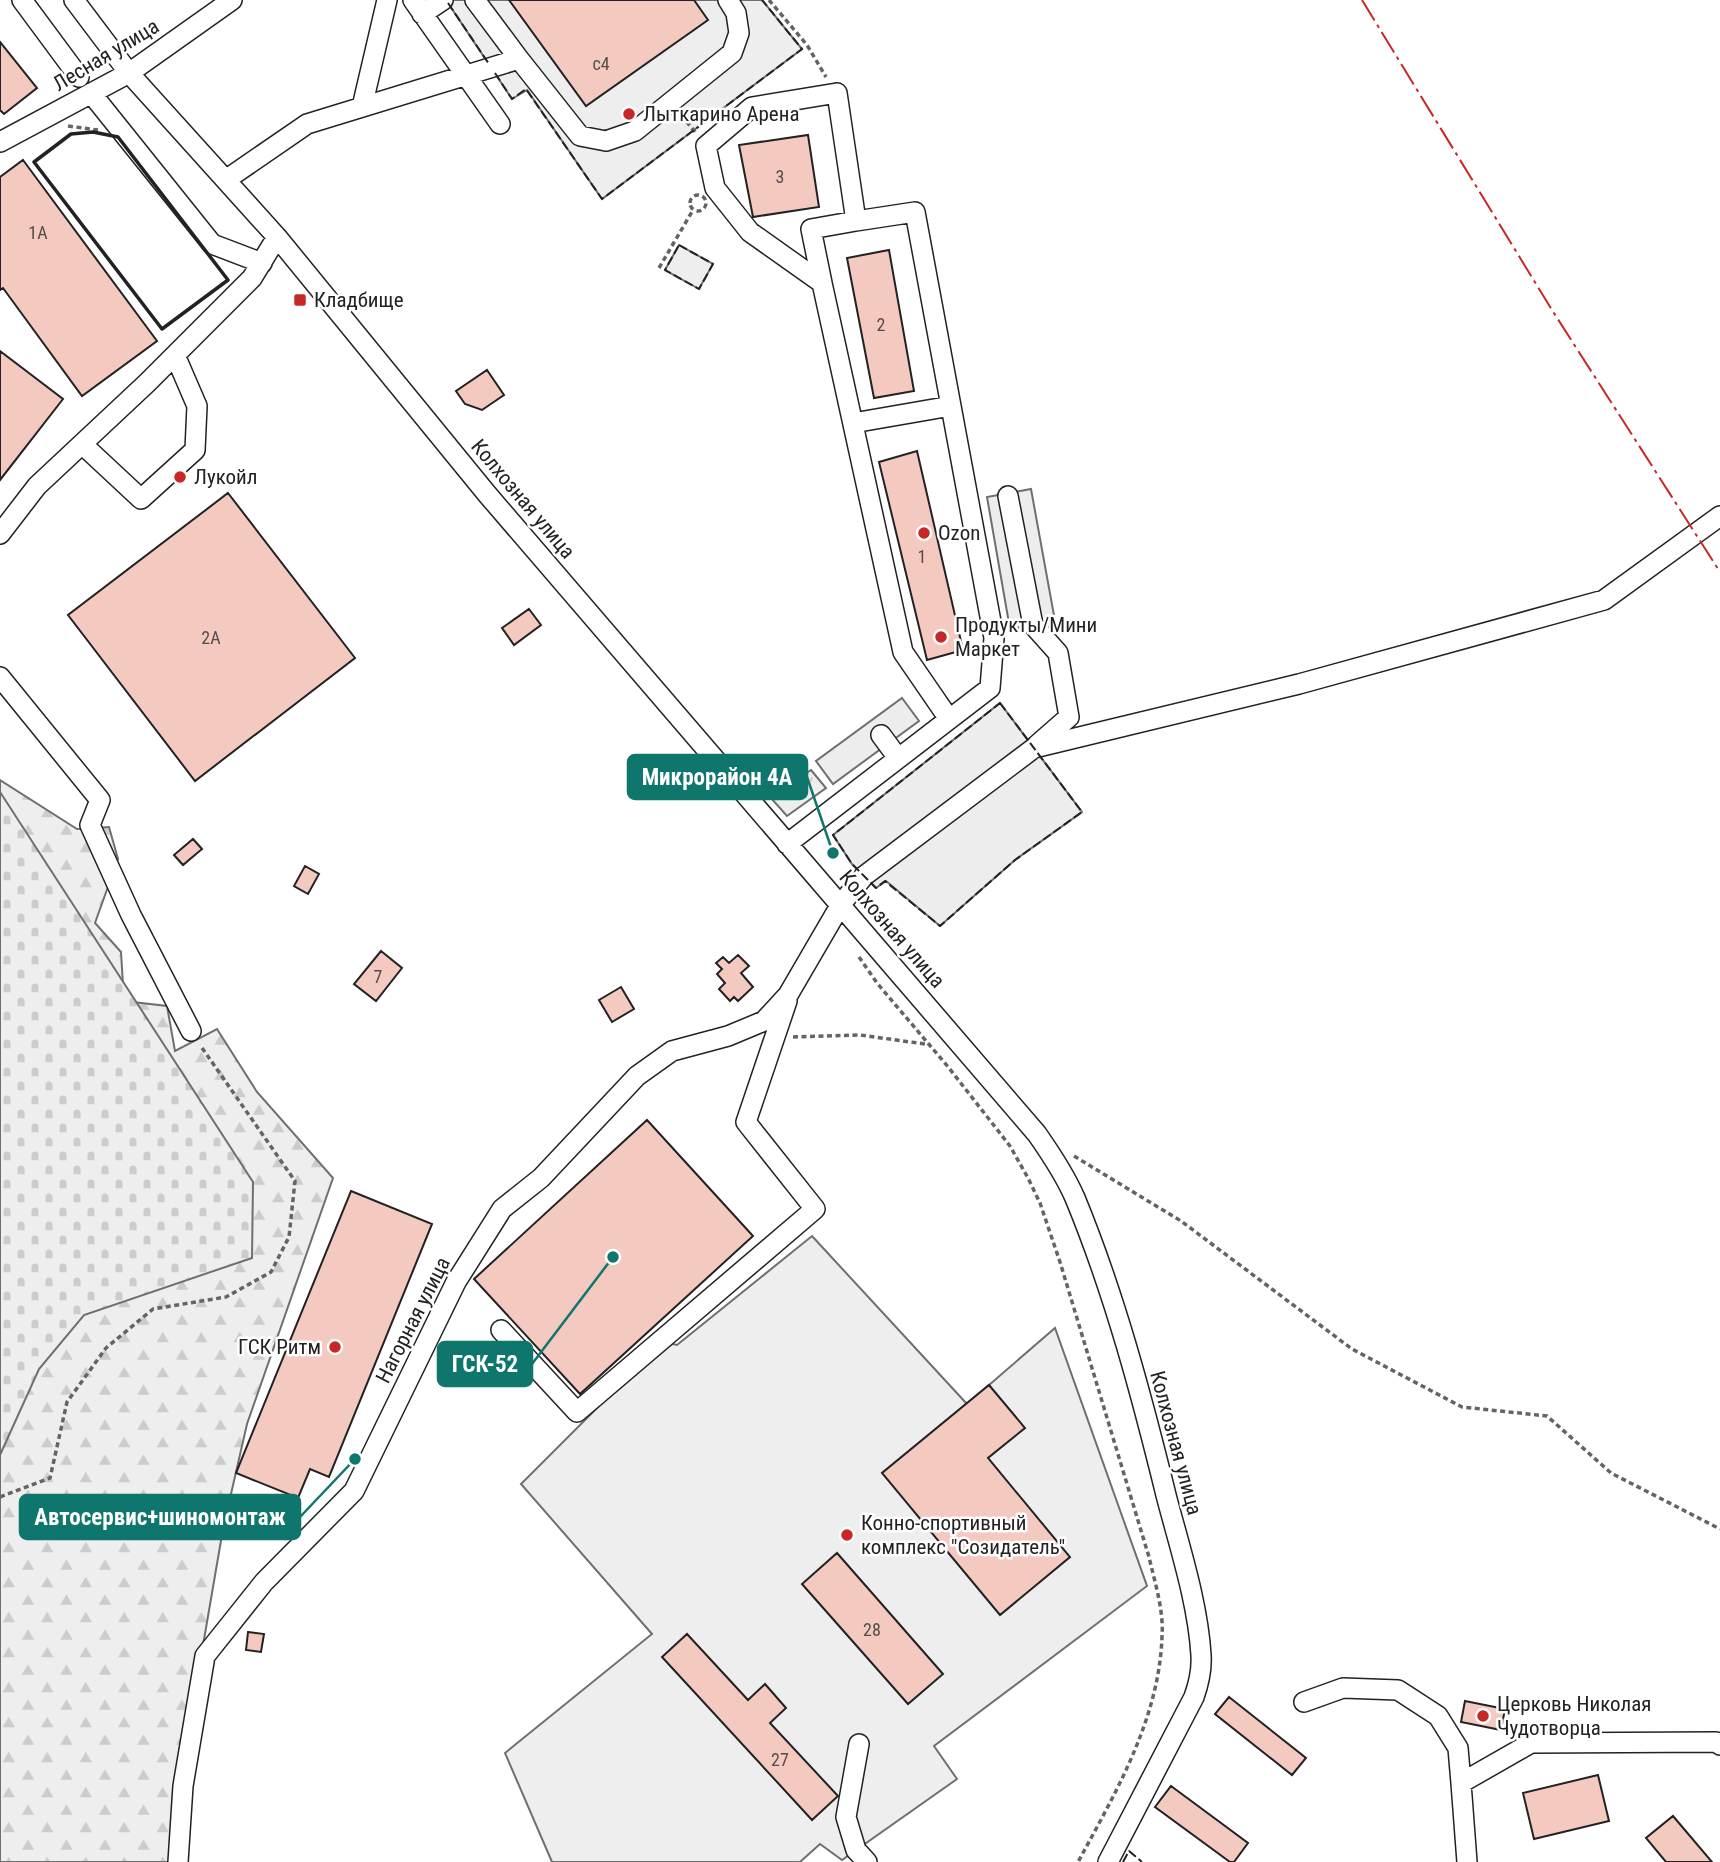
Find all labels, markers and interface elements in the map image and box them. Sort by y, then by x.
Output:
street label: Лесная улица [49,14,163,96]
house number: с4 [592,53,610,74]
place label: Лыткарино Арена [643,102,799,126]
marker: Лыткарино Арена [621,106,637,122]
house number: 3 [776,166,784,187]
house number: 1А [28,222,48,243]
place label: Кладбище [314,288,404,312]
marker: Кладбище [292,292,308,308]
house number: 2 [877,314,886,335]
street label: Колхозная улица [466,435,580,563]
place label: Лукойл [194,465,258,489]
marker: Лукойл [172,469,188,485]
place label: Ozon [938,521,980,545]
marker: Ozon [916,525,932,541]
house number: 1 [918,546,926,567]
place label: Продукты/Мини Маркет [955,613,1097,661]
house number: 2А [201,627,221,648]
marker: Продукты/Мини Маркет [933,629,949,645]
callout: Микрорайон 4А [628,755,807,799]
text: Микрорайон 4А [642,764,793,791]
street label: Колхозная улица [834,865,950,993]
house number: 7 [374,966,383,987]
street label: Нагорная улица [371,1253,455,1387]
place label: ГСК Ритм [238,1335,321,1359]
marker: ГСК Ритм [327,1339,343,1355]
callout: ГСК-52 [438,1342,532,1386]
text: ГСК-52 [452,1351,518,1378]
street label: Колхозная улица [1145,1368,1207,1518]
callout: Автосервис+шиномонтаж [20,1495,300,1539]
text: Автосервис+шиномонтаж [34,1504,286,1531]
place label: Конно-спортивный комплекс "Созидатель" [861,1511,1065,1559]
marker: Конно-спортивный комплекс "Созидатель" [839,1527,855,1543]
house number: 28 [863,1619,881,1640]
place label: Церковь Николая Чудотворца [1497,1692,1651,1740]
marker: Церковь Николая Чудотворца [1475,1708,1491,1724]
house number: 27 [771,1749,789,1770]

